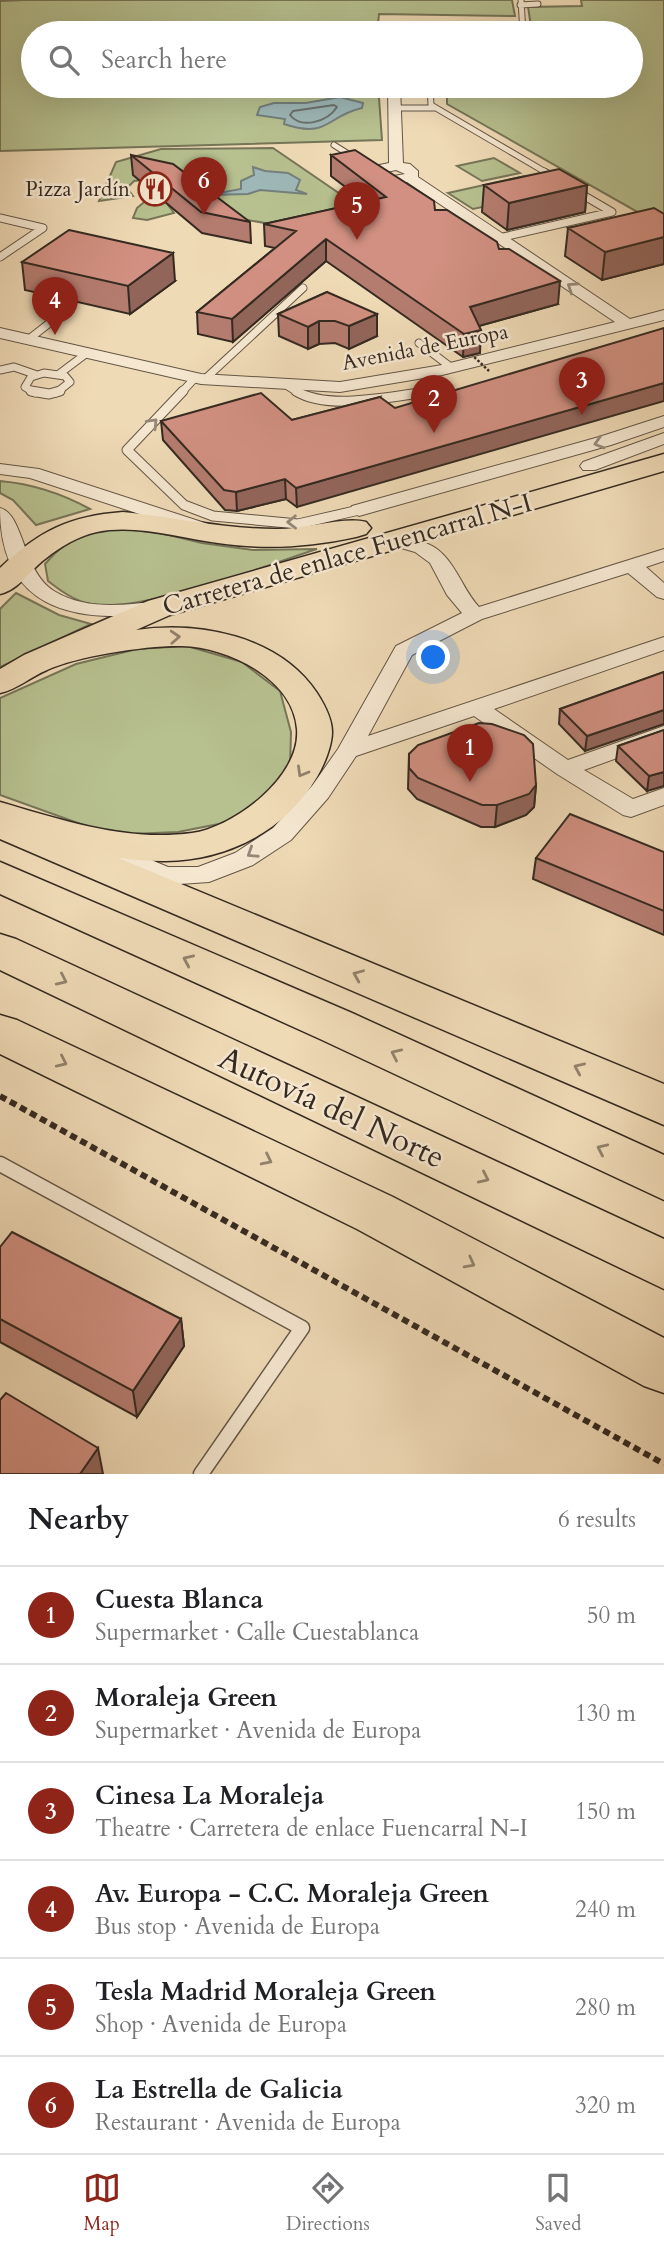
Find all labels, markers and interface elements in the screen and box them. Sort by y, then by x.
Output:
search box [21,21,643,98]
icon: search [45,41,83,79]
text: Search here [101,42,227,77]
pin: 6 [181,157,227,215]
restaurant icon: Pizza Jardín [136,170,174,208]
place label: Pizza Jardín [25,175,130,204]
pin: 5 [334,182,380,240]
pin: 4 [32,277,78,335]
one-way arrow [567,283,580,295]
street label: Avenida de Europa [339,317,511,378]
pin: 3 [559,357,605,415]
pin: 2 [411,375,457,433]
one-way arrow [144,418,157,431]
one-way arrow [594,434,606,449]
street label: Carretera de enlace Fuencarral N-I [158,485,536,624]
one-way arrow [286,515,297,530]
one-way arrow [169,629,180,644]
your location [416,640,450,674]
pin: 1 [447,724,493,782]
one-way arrow [297,765,310,778]
one-way arrow [247,845,260,857]
one-way arrow [183,954,195,968]
one-way arrow [353,970,365,984]
one-way arrow [55,972,67,986]
street label: Autovía del Norte [211,1036,452,1180]
one-way arrow [391,1048,403,1062]
one-way arrow [55,1054,67,1068]
one-way arrow [574,1062,586,1076]
one-way arrow [597,1143,609,1157]
one-way arrow [260,1152,272,1166]
one-way arrow [477,1170,489,1184]
one-way arrow [463,1254,475,1268]
text: Nearby [28,1499,129,1540]
text: 6 results [558,1504,636,1535]
text: Cuesta Blanca [95,1582,263,1617]
text: 1 [45,1600,57,1631]
text: 50 m [587,1600,636,1631]
text: Supermarket · Calle Cuestablanca [95,1617,419,1648]
text: Moraleja Green [95,1680,277,1715]
text: 2 [45,1698,57,1729]
text: 130 m [575,1698,636,1729]
text: Supermarket · Avenida de Europa [95,1715,421,1746]
text: Cinesa La Moraleja [95,1778,324,1813]
text: 3 [45,1796,57,1827]
text: 150 m [575,1796,636,1827]
text: Theatre · Carretera de enlace Fuencarral N-I [95,1813,528,1844]
text: Av. Europa - C.C. Moraleja Green [95,1876,489,1911]
text: 4 [45,1894,57,1925]
text: 240 m [575,1894,636,1925]
text: Bus stop · Avenida de Europa [95,1911,380,1942]
text: Tesla Madrid Moraleja Green [95,1974,436,2009]
text: 5 [45,1992,57,2023]
text: 280 m [575,1992,636,2023]
text: Shop · Avenida de Europa [95,2009,347,2040]
text: La Estrella de Galicia [95,2072,343,2107]
text: 6 [45,2090,57,2121]
text: 320 m [575,2090,636,2121]
text: Restaurant · Avenida de Europa [95,2107,401,2138]
tab: Map [83,2169,121,2237]
tab: Directions [286,2169,370,2237]
tab: Saved [535,2169,581,2237]

